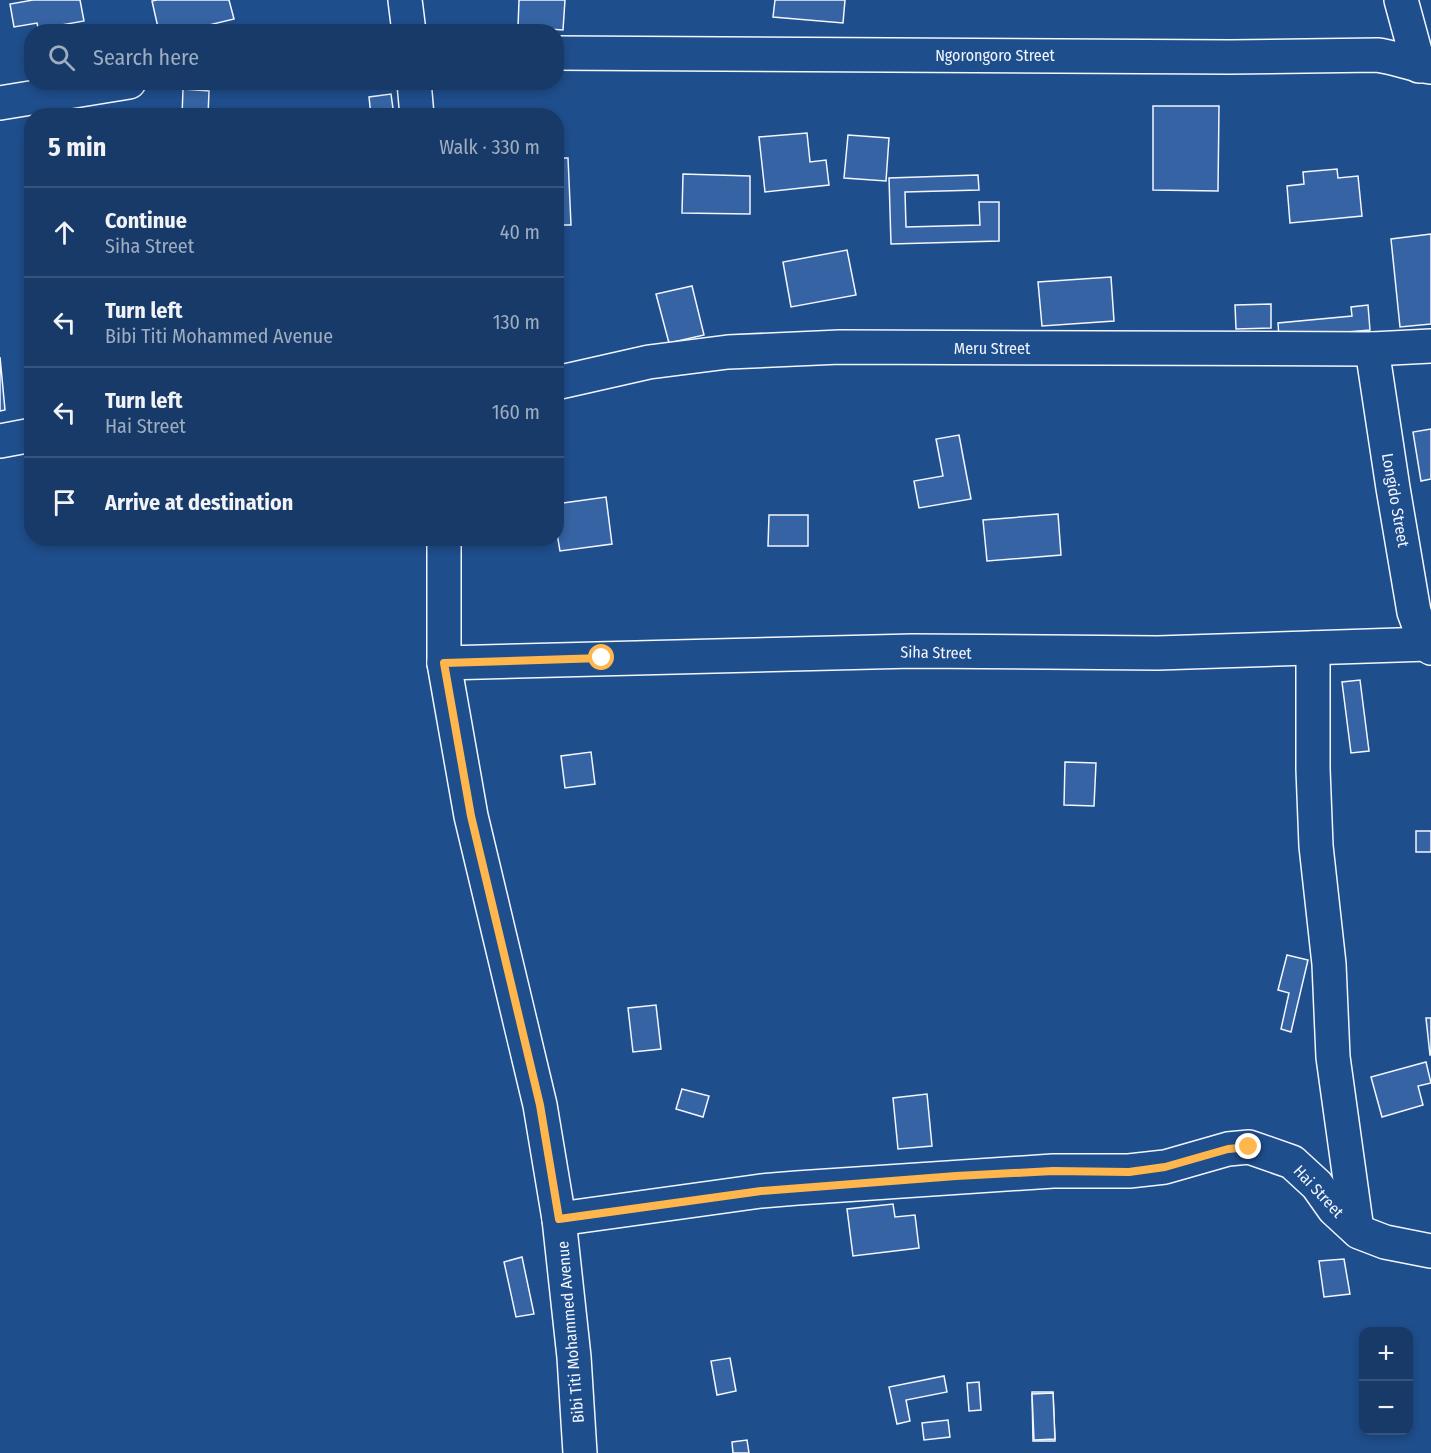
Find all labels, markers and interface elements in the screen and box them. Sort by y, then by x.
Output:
search box [24,24,564,90]
icon: search [45,41,78,74]
text: Search here [93,44,199,71]
street label: Ngorongoro Street [935,46,1056,65]
text: 5 min [48,132,106,163]
text: Walk · 330 m [439,135,540,159]
text: Continue [105,207,187,234]
icon: ahead [48,216,81,249]
text: 40 m [500,220,540,244]
text: Siha Street [105,234,194,258]
text: Turn left [105,297,183,324]
icon: left [48,306,81,339]
text: 130 m [493,310,540,334]
text: Bibi Titi Mohammed Avenue [105,324,333,348]
street label: Meru Street [954,339,1031,358]
text: Turn left [105,387,183,414]
icon: left [48,396,81,429]
text: 160 m [492,400,540,424]
text: Hai Street [105,414,186,438]
street label: Longido Street [1378,452,1413,549]
icon: arrive [48,486,81,519]
text: Arrive at destination [105,489,293,516]
street label: Siha Street [900,642,973,663]
route start [588,644,614,670]
route end [1235,1133,1261,1159]
street label: Hai Street [1290,1161,1348,1222]
street label: Bibi Titi Mohammed Avenue [553,1240,588,1424]
map controls [1359,1327,1413,1435]
button: + [1359,1327,1413,1381]
button: − [1359,1381,1413,1435]

